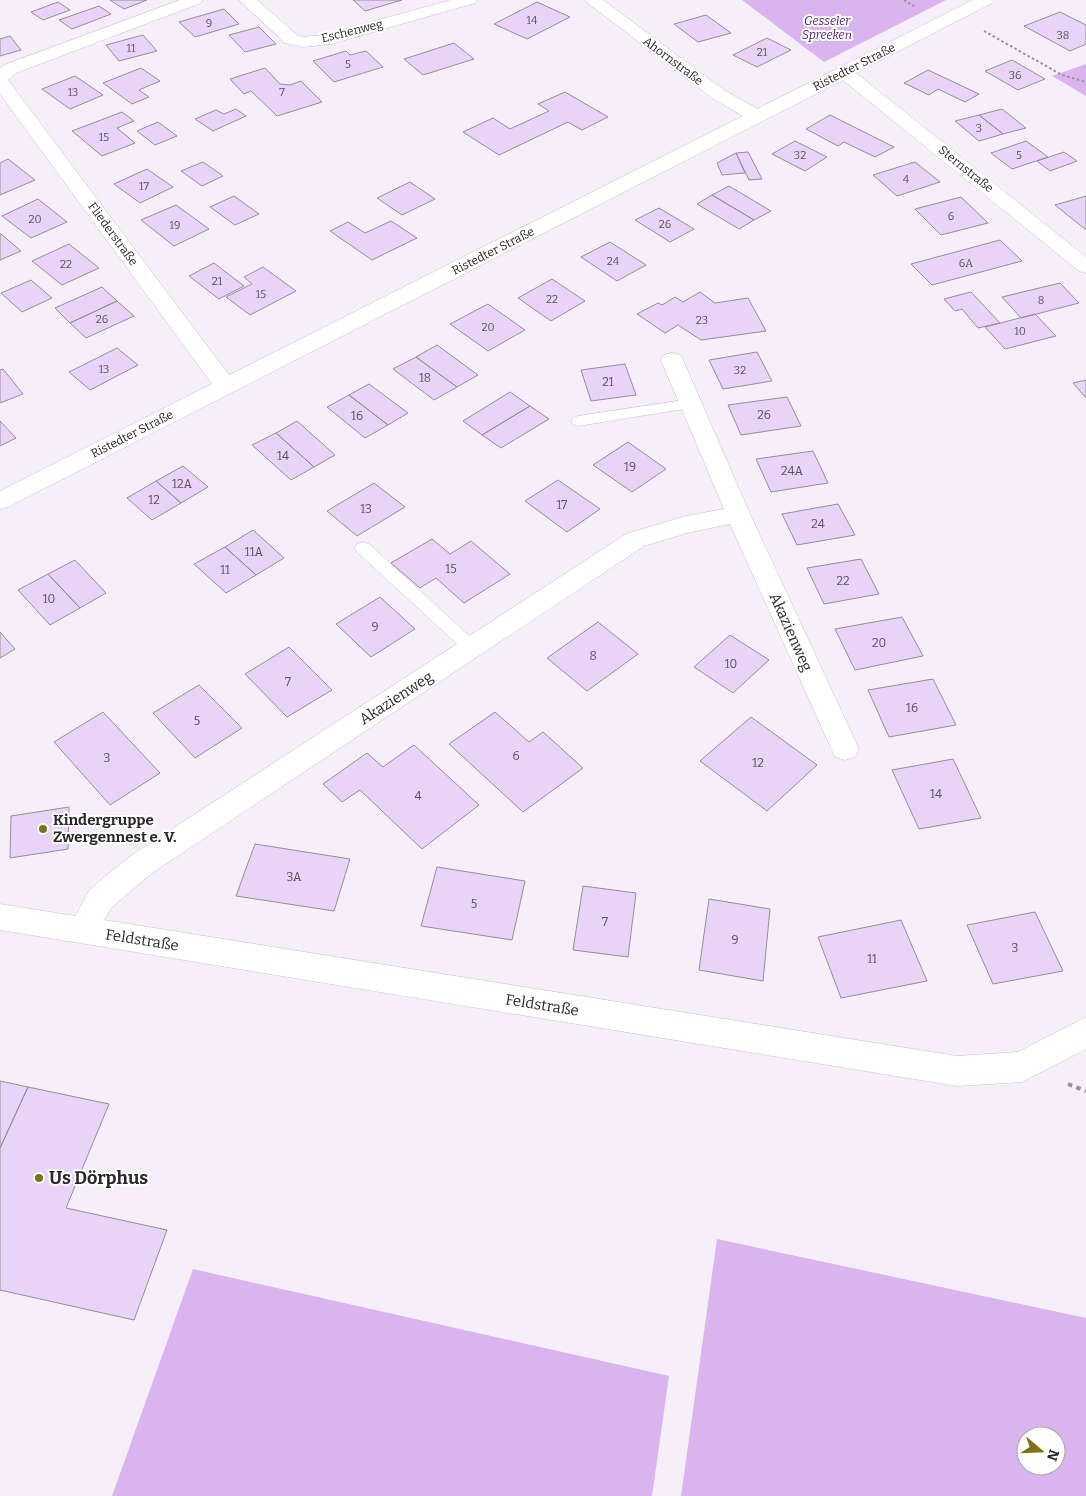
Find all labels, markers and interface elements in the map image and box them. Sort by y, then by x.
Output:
house number: 14 [527,14,538,27]
park label: Gesseler Spreeken [802,14,852,42]
house number: 9 [206,17,212,30]
street label: Eschenweg [320,17,384,45]
house number: 38 [1057,29,1069,42]
street label: Ahornstraße [640,34,706,88]
street label: Ristedter Straße [811,40,897,94]
house number: 11 [127,42,136,55]
house number: 21 [757,46,768,59]
house number: 5 [345,58,351,71]
house number: 36 [1009,69,1021,82]
house number: 13 [68,86,78,99]
house number: 7 [279,86,285,99]
house number: 3 [976,122,982,135]
house number: 15 [99,131,109,144]
street label: Sternstraße [936,143,996,195]
house number: 32 [794,149,806,162]
house number: 5 [1016,149,1022,162]
house number: 4 [903,173,910,186]
house number: 17 [139,180,149,193]
street label: Fliederstraße [85,200,141,268]
house number: 6 [948,210,954,223]
house number: 20 [28,213,42,226]
house number: 26 [659,218,671,231]
house number: 19 [170,219,180,232]
street label: Ristedter Straße [450,224,536,278]
house number: 24 [607,255,620,268]
house number: 6A [959,257,973,270]
house number: 22 [60,258,72,271]
house number: 21 [212,275,223,288]
house number: 15 [256,288,266,301]
house number: 22 [546,293,558,306]
house number: 8 [1038,294,1044,307]
house number: 26 [96,313,108,326]
house number: 23 [696,314,708,327]
house number: 20 [481,321,495,334]
house number: 10 [1014,325,1026,338]
house number: 13 [99,363,109,376]
house number: 32 [734,364,746,377]
house number: 18 [419,371,431,385]
house number: 21 [602,375,614,389]
street label: Ristedter Straße [89,407,175,461]
house number: 26 [757,408,771,422]
house number: 16 [351,409,363,423]
house number: 14 [277,449,289,463]
house number: 19 [624,460,636,474]
house number: 24A [781,464,804,478]
house number: 12A [172,477,192,491]
house number: 12 [148,493,160,507]
house number: 17 [557,498,567,512]
house number: 13 [360,502,372,516]
house number: 24 [811,517,825,531]
house number: 11A [245,545,264,559]
house number: 15 [445,562,457,576]
house number: 11 [220,563,230,577]
house number: 22 [836,574,850,588]
street label: Akazienweg [766,590,816,674]
house number: 10 [43,592,55,606]
house number: 9 [371,620,379,634]
house number: 20 [872,636,886,650]
house number: 8 [589,649,597,663]
house number: 10 [725,657,737,671]
street label: Akazienweg [356,668,436,728]
house number: 7 [285,675,291,689]
house number: 16 [906,701,918,715]
house number: 5 [194,714,200,728]
house number: 6 [512,749,520,763]
house number: 3 [104,751,111,765]
house number: 12 [752,756,764,770]
house number: 14 [930,787,942,801]
house number: 4 [414,789,422,803]
place label: Kindergruppe Zwergennest e. V. [53,811,177,846]
marker: Kindergruppe Zwergennest e. V. [37,823,49,835]
house number: 3A [287,870,302,884]
house number: 5 [471,897,477,911]
house number: 7 [602,915,608,929]
street label: Feldstraße [104,925,180,955]
house number: 9 [731,933,739,947]
house number: 3 [1012,941,1019,955]
house number: 11 [867,952,877,966]
street label: Feldstraße [504,990,580,1020]
place label: Us Dörphus [49,1167,148,1189]
marker: Us Dörphus [33,1172,45,1184]
north arrow [1016,1426,1066,1476]
text: N [1043,1447,1063,1463]

